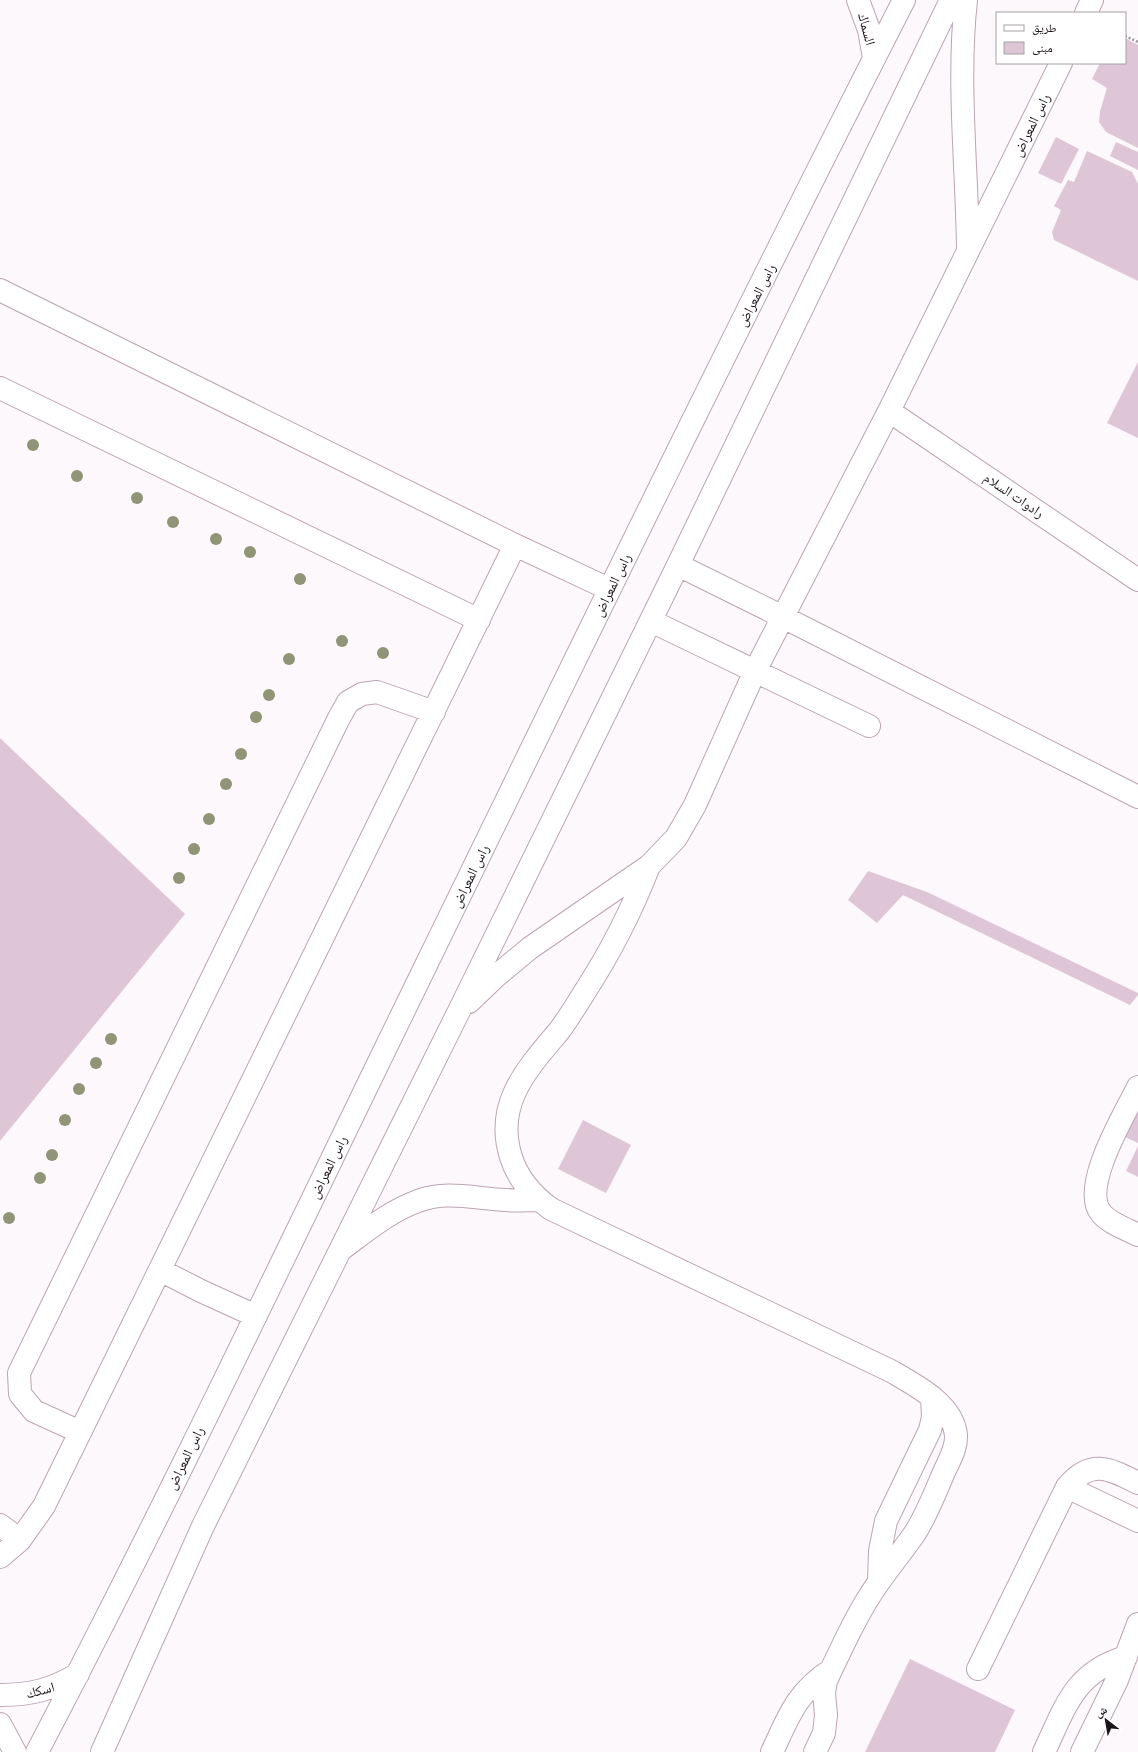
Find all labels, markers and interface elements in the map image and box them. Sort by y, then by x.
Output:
street label: السماك [854,11,880,47]
legend [996,12,1126,64]
text: طريق [1032,20,1057,35]
text: مبنى [1032,40,1053,55]
street label: راس المعراض [1008,90,1054,160]
street label: راس المعراض [733,261,779,329]
street label: رادوات السلام [980,468,1048,523]
street label: راس المعراض [589,550,635,620]
street label: راس المعراض [447,841,493,911]
street label: راس المعراض [305,1132,351,1202]
street label: راس المعراض [162,1423,208,1493]
street label: اسكك [24,1678,56,1702]
north arrow [1086,1700,1126,1740]
text: ش [1092,1702,1110,1721]

